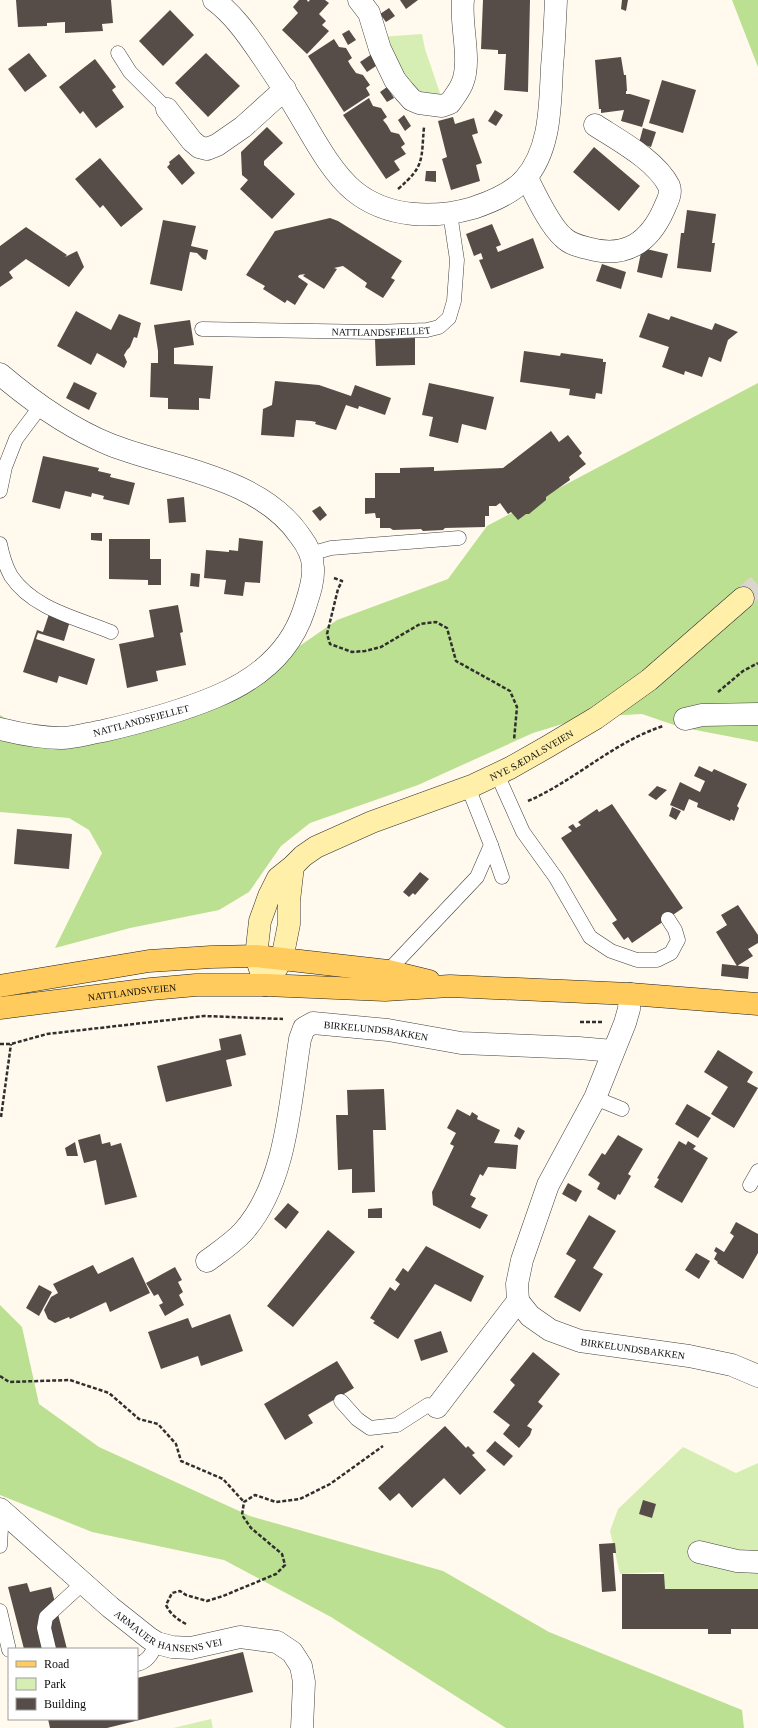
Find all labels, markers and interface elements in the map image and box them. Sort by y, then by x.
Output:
street label: NATTLANDSFJELLET [331,324,432,338]
street label: NATTLANDSFJELLET [92,702,190,739]
street label: NYE SÆDALSVEIEN [488,728,575,783]
street label: NATTLANDSVEIEN [87,982,177,1003]
street label: BIRKELUNDSBAKKEN [323,1019,429,1043]
street label: BIRKELUNDSBAKKEN [580,1336,686,1361]
street label: ARMAUER HANSENS VEI [112,1608,223,1654]
legend [8,1648,138,1720]
text: Road [44,1657,69,1671]
text: Park [44,1677,66,1691]
text: Building [44,1697,86,1711]

